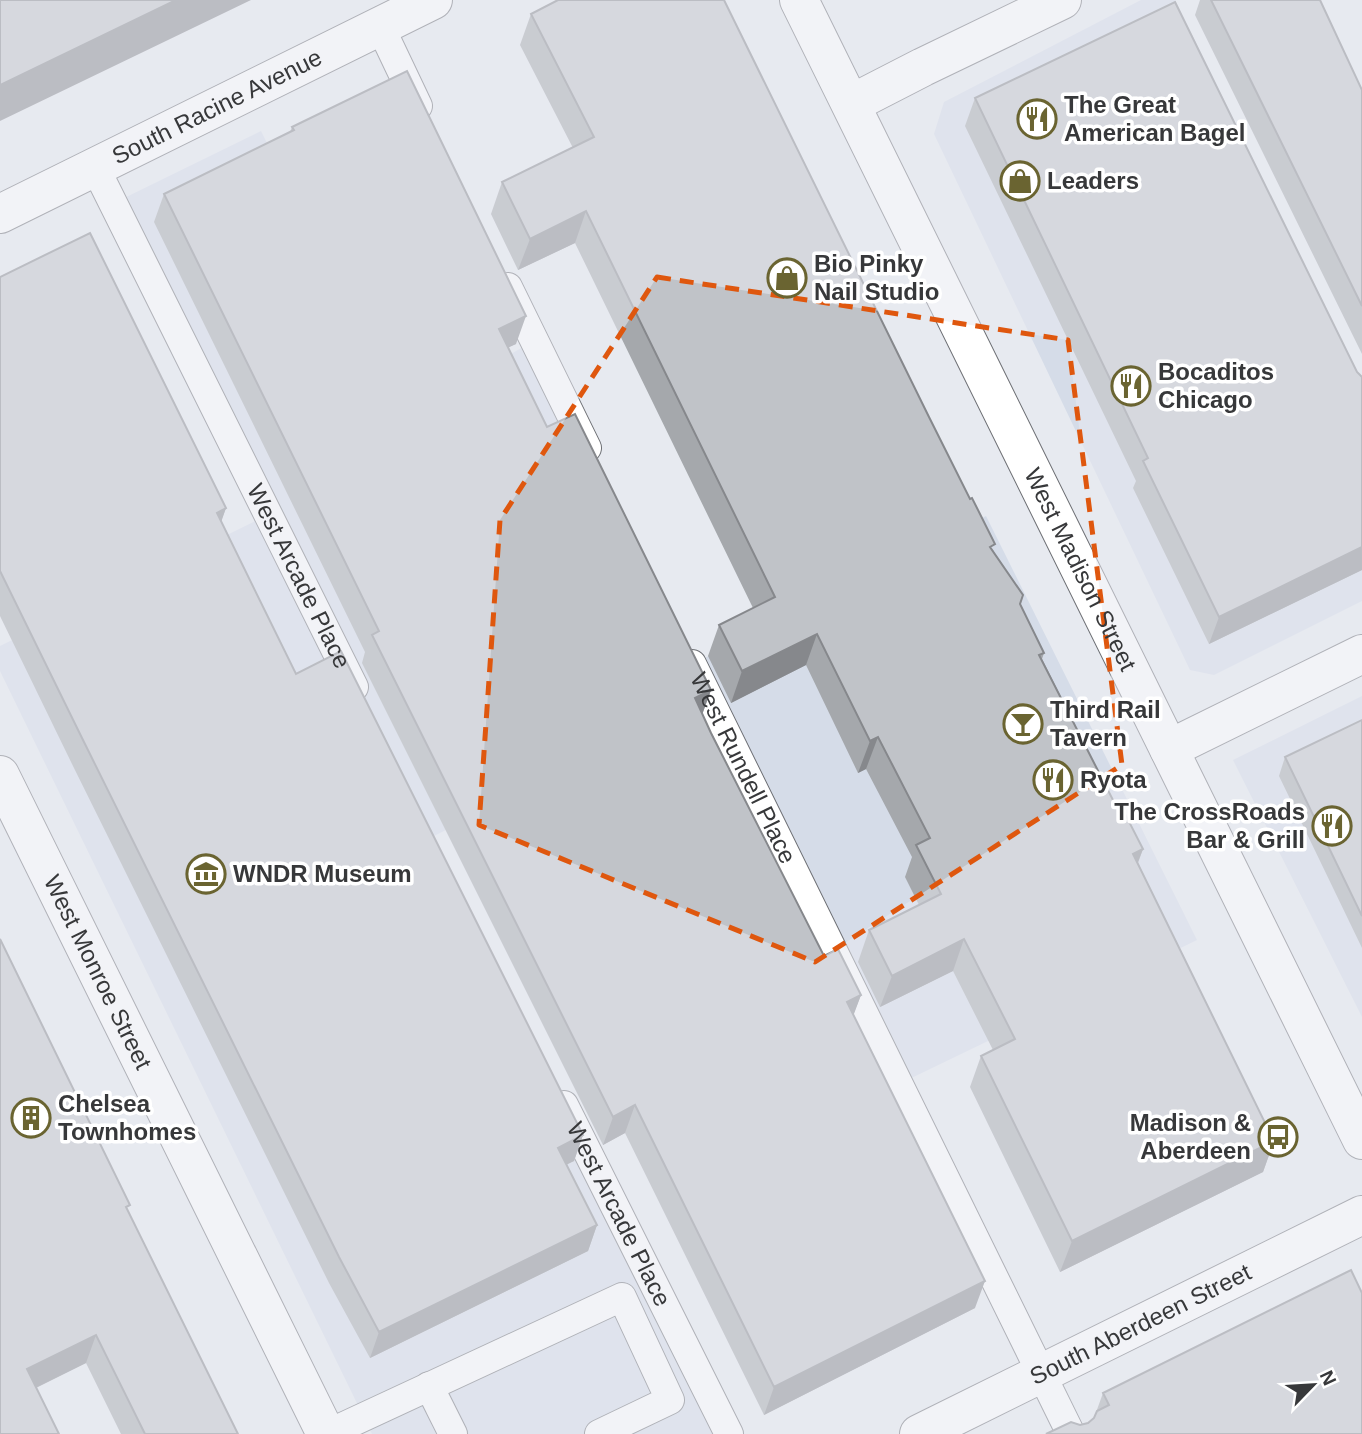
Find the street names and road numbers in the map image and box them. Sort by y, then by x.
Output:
street label: South Racine Avenue [107,43,326,170]
street label: West Madison Street [1019,463,1142,675]
street label: West Arcade Place [242,479,356,672]
street label: West Rundell Place [685,668,802,868]
street label: West Monroe Street [39,870,157,1074]
street label: West Arcade Place [562,1117,677,1310]
street label: South Aberdeen Street [1025,1258,1255,1390]

